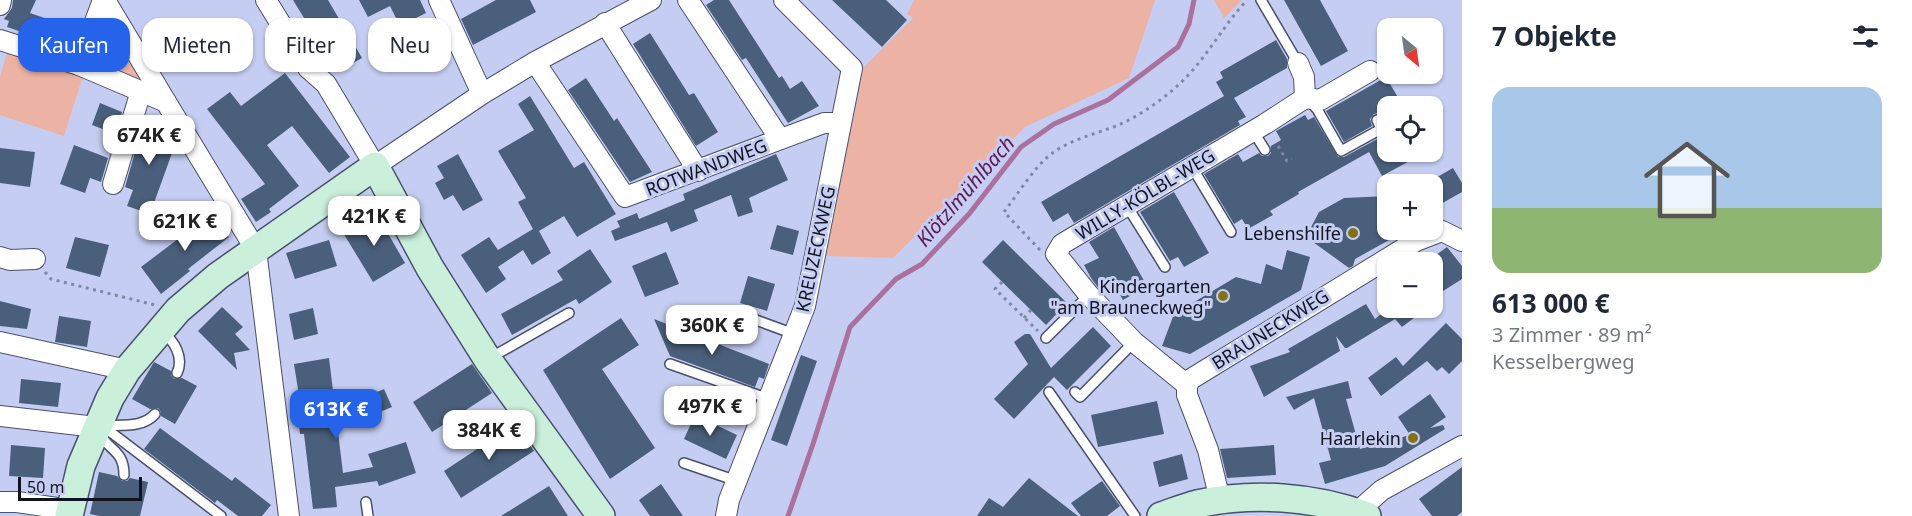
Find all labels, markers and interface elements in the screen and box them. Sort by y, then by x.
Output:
chip: Kaufen [18,18,130,72]
chip: Mieten [142,18,253,72]
chip: Filter [265,18,356,72]
chip: Neu [368,18,451,72]
north arrow [1377,18,1443,84]
map controls [1377,18,1443,318]
text: 7 Objekte [1492,18,1617,54]
icon: filters [1849,20,1882,53]
button: locate [1377,96,1443,162]
pin: 674K € [100,115,198,166]
text: 674K € [117,121,181,148]
icon: home [1633,126,1741,234]
water label: Klötzlmühlbach [910,130,1020,252]
street label: ROTWANDWEG [642,133,770,201]
street label: WILLY-KÖLBL-WEG [1071,143,1219,245]
button: + [1377,174,1443,240]
street label: KREUZECKWEG [790,184,840,314]
pin: 421K € [325,196,423,247]
pin: 621K € [136,201,234,252]
text: 421K € [342,202,406,229]
text: 621K € [153,207,217,234]
place label: Lebenshilfe [1244,221,1341,245]
marker: Lebenshilfe [1346,226,1360,240]
button: − [1377,252,1443,318]
place label: Kindergarten "am Brauneckweg" [1051,274,1211,319]
street label: BRAUNECKWEG [1207,283,1333,375]
text: 613 000 € [1492,285,1610,321]
marker: Kindergarten "am Brauneckweg" [1216,289,1230,303]
pin: 360K € [663,305,761,356]
text: 360K € [680,311,744,338]
text: 3 Zimmer · 89 m² [1492,321,1652,348]
text: Kesselbergweg [1492,348,1635,375]
pin: 497K € [661,386,759,437]
pin: 613K € [287,389,385,440]
text: 497K € [678,392,742,419]
text: 613K € [304,395,368,422]
pin: 384K € [440,410,538,461]
text: 384K € [457,416,521,443]
place label: Haarlekin [1320,426,1401,450]
marker: Haarlekin [1406,431,1420,445]
scale bar [18,474,142,502]
text: 50 m [27,476,64,498]

